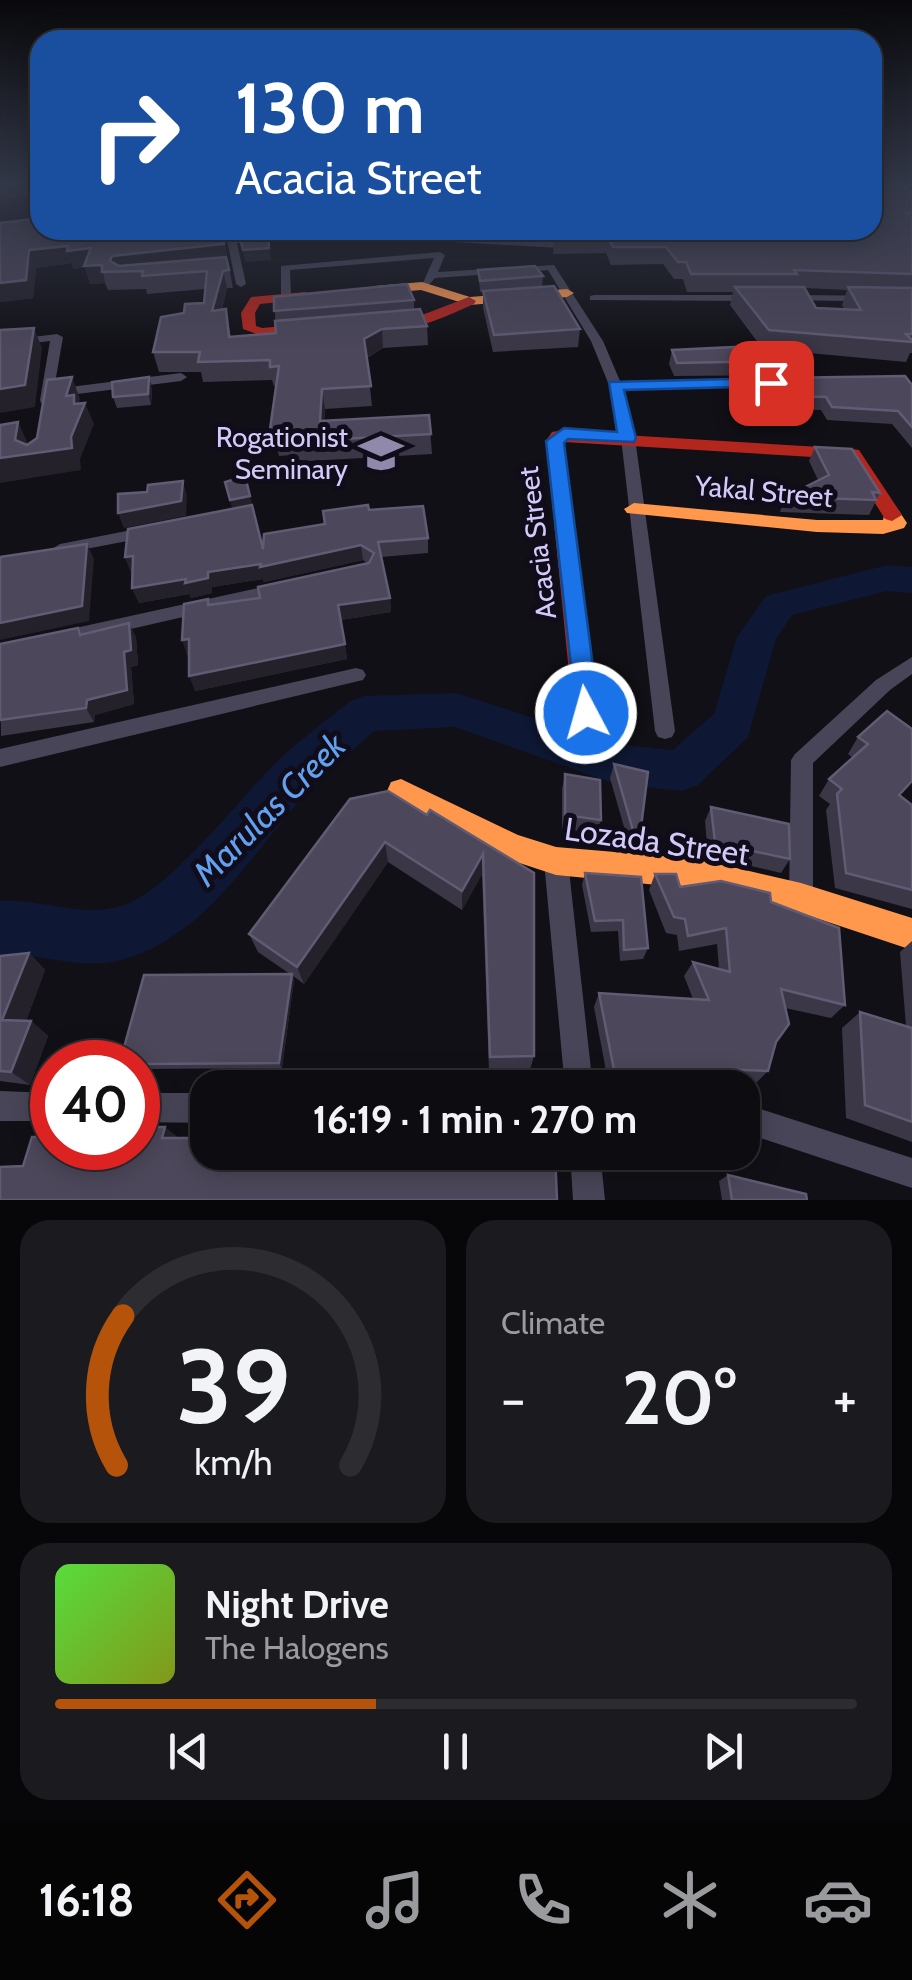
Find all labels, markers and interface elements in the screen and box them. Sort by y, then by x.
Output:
text: 130 m [235,65,425,151]
icon: right [70,70,200,200]
text: Acacia Street [235,151,482,205]
pin [729,341,814,426]
icon: arrive [744,356,799,411]
place label: Rogationist Seminary [216,420,348,486]
school or university icon: Rogationist Seminary [357,429,405,477]
street label: Acacia Street [511,465,563,621]
street label: Yakal Street [693,468,834,514]
position arrow [534,661,638,765]
water label: Marulas Creek [183,723,355,895]
street label: Lozada Street [562,809,752,873]
speed limit sign: 40 [30,1040,160,1170]
text: 16:19 · 1 min · 270 m [313,1096,637,1143]
text: Climate [501,1303,605,1342]
text: 39 [176,1323,290,1449]
text: 20° [622,1352,736,1443]
text: − [501,1365,525,1432]
text: + [833,1365,857,1432]
text: km/h [194,1441,272,1484]
text: Night Drive [205,1581,389,1628]
text: The Halogens [205,1628,389,1667]
icon: previous [161,1724,216,1779]
icon: pause [428,1724,483,1779]
icon: next [696,1724,751,1779]
icon: directions [212,1865,282,1935]
icon: music [360,1865,430,1935]
icon: phone [508,1865,578,1935]
icon: climate [655,1865,725,1935]
icon: car [803,1865,873,1935]
text: 16:18 [39,1873,135,1927]

